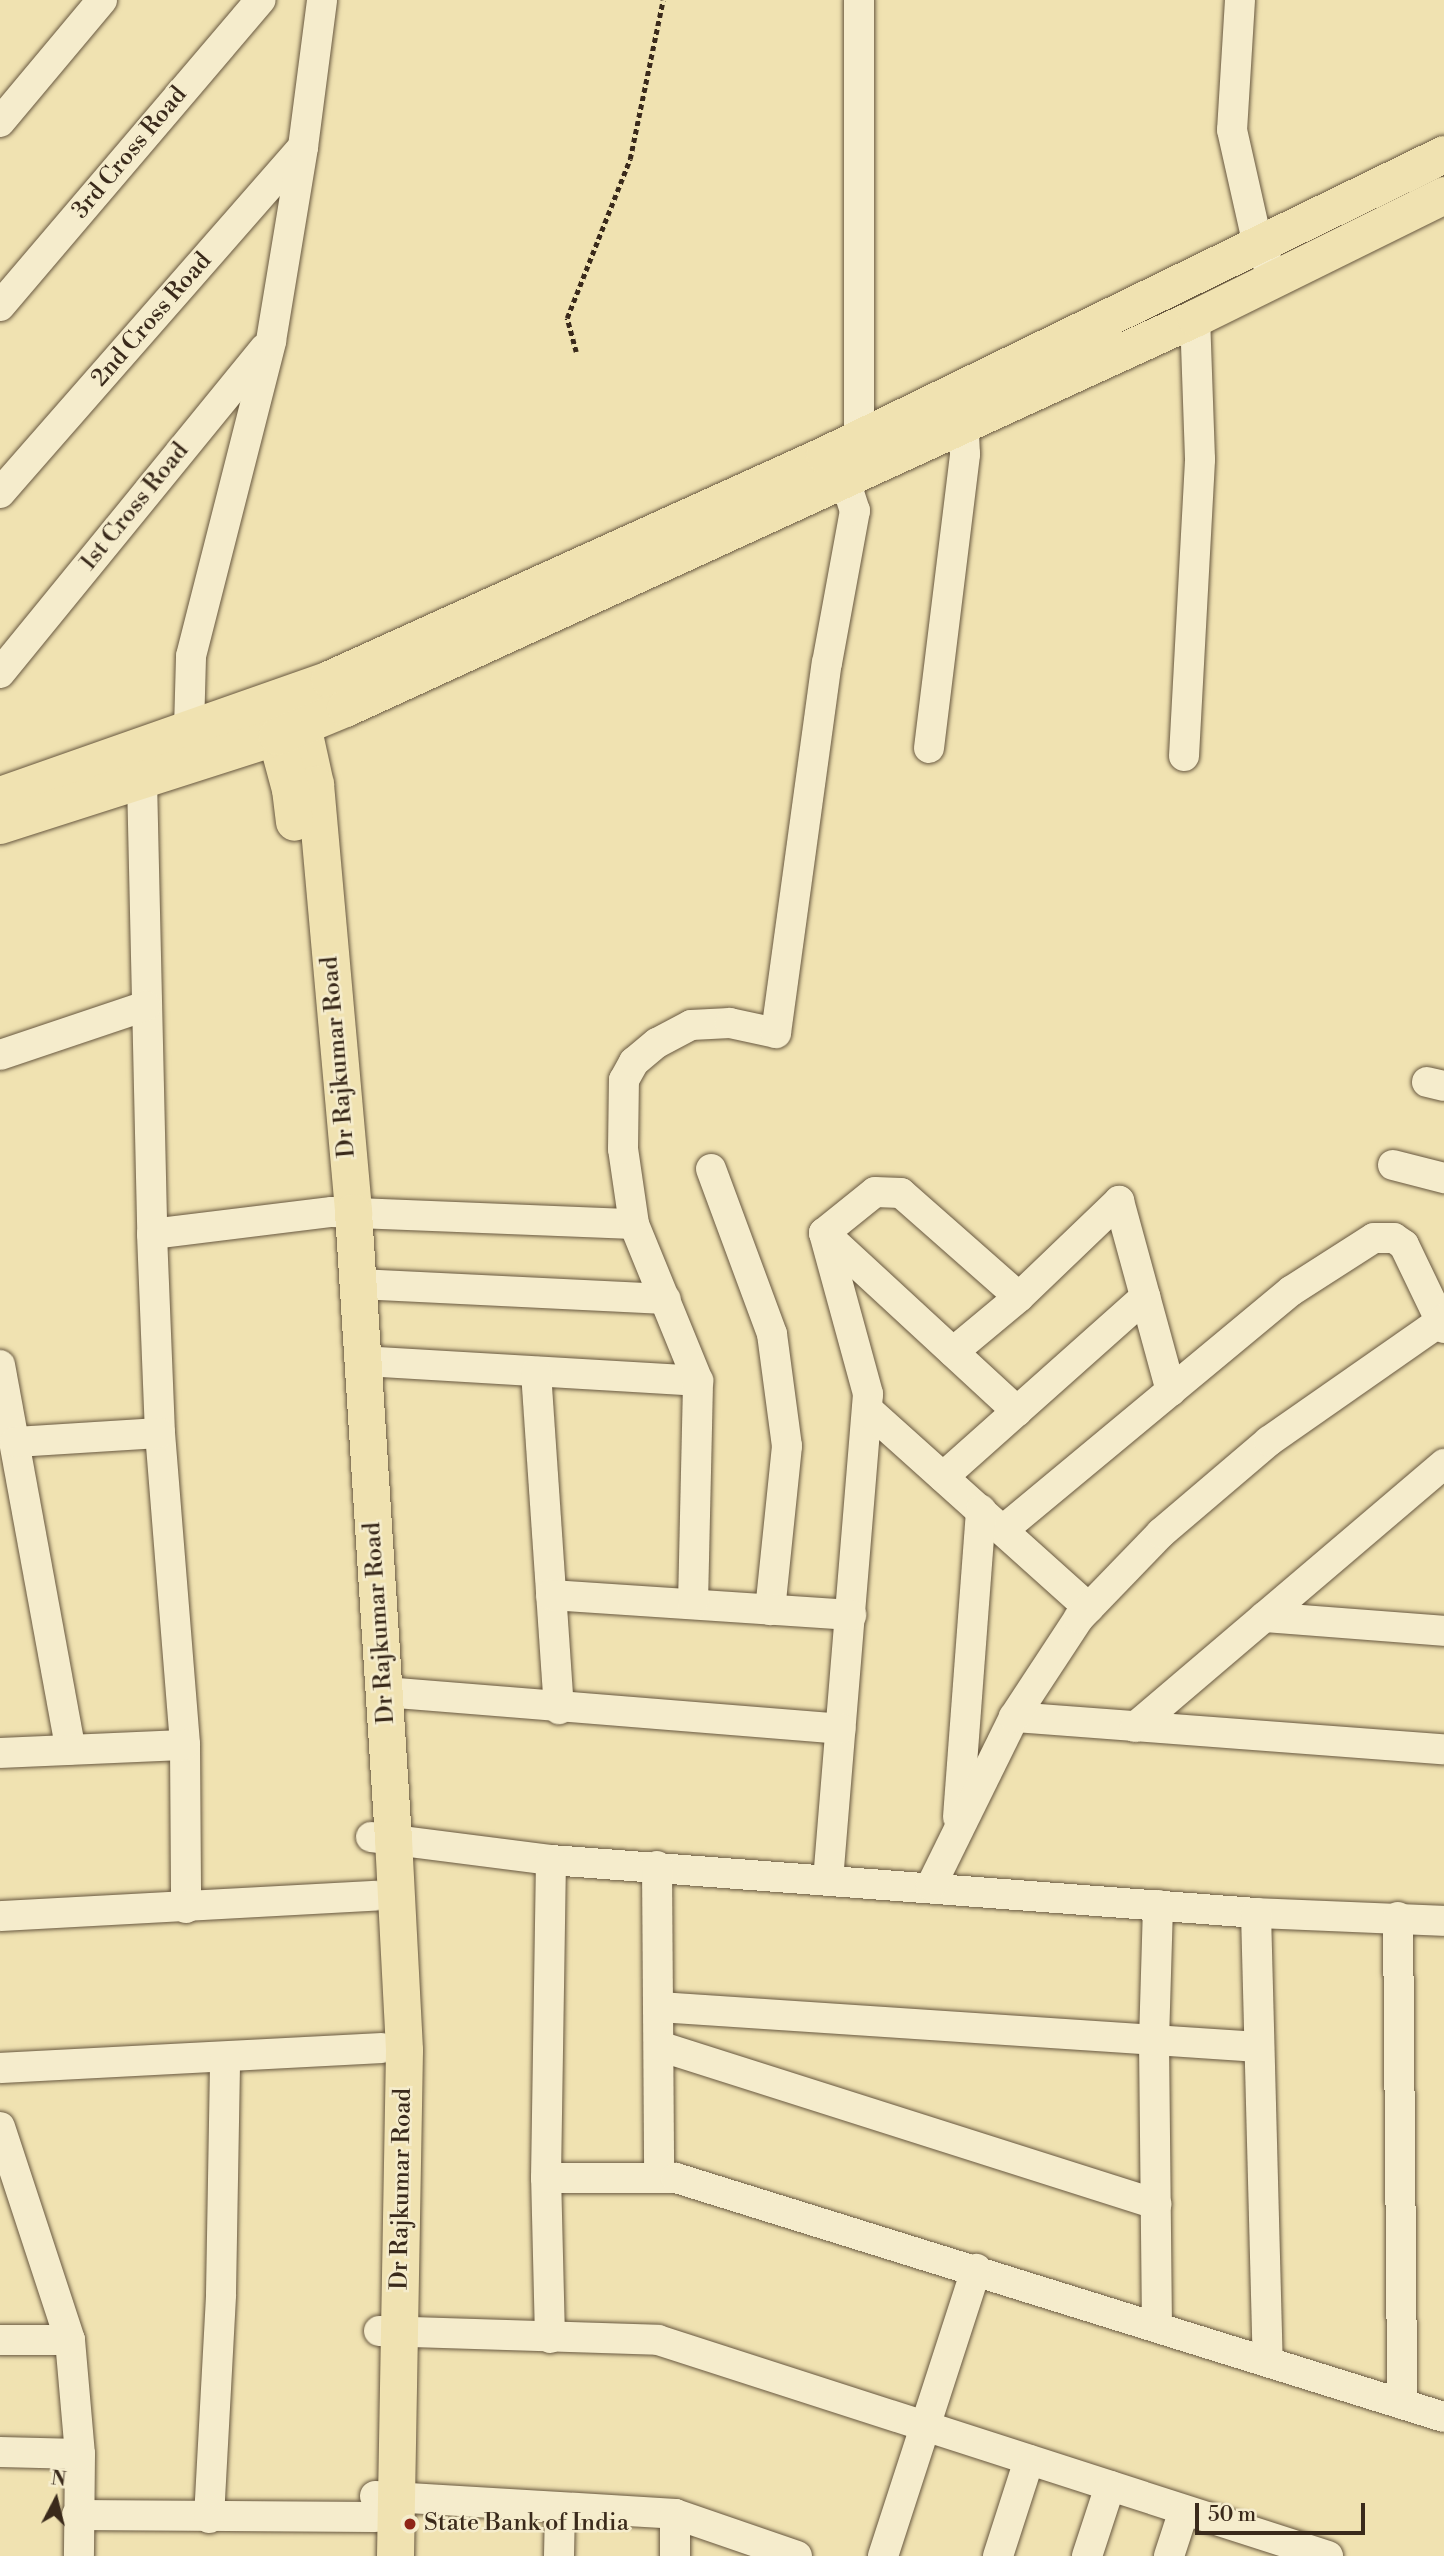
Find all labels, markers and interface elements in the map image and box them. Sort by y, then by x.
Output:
street label: 3rd Cross Road [66,81,194,225]
street label: 2nd Cross Road [86,247,218,393]
street label: 1st Cross Road [75,437,195,577]
street label: Dr Rajkumar Road [316,955,362,1159]
street label: Dr Rajkumar Road [359,1521,401,1725]
street label: Dr Rajkumar Road [386,2088,418,2290]
north arrow [21,2465,91,2535]
text: N [50,2466,67,2492]
scale bar [1199,2490,1369,2534]
text: 50 m [1208,2502,1256,2528]
place label: State Bank of India [424,2510,629,2538]
marker: State Bank of India [402,2516,418,2532]

